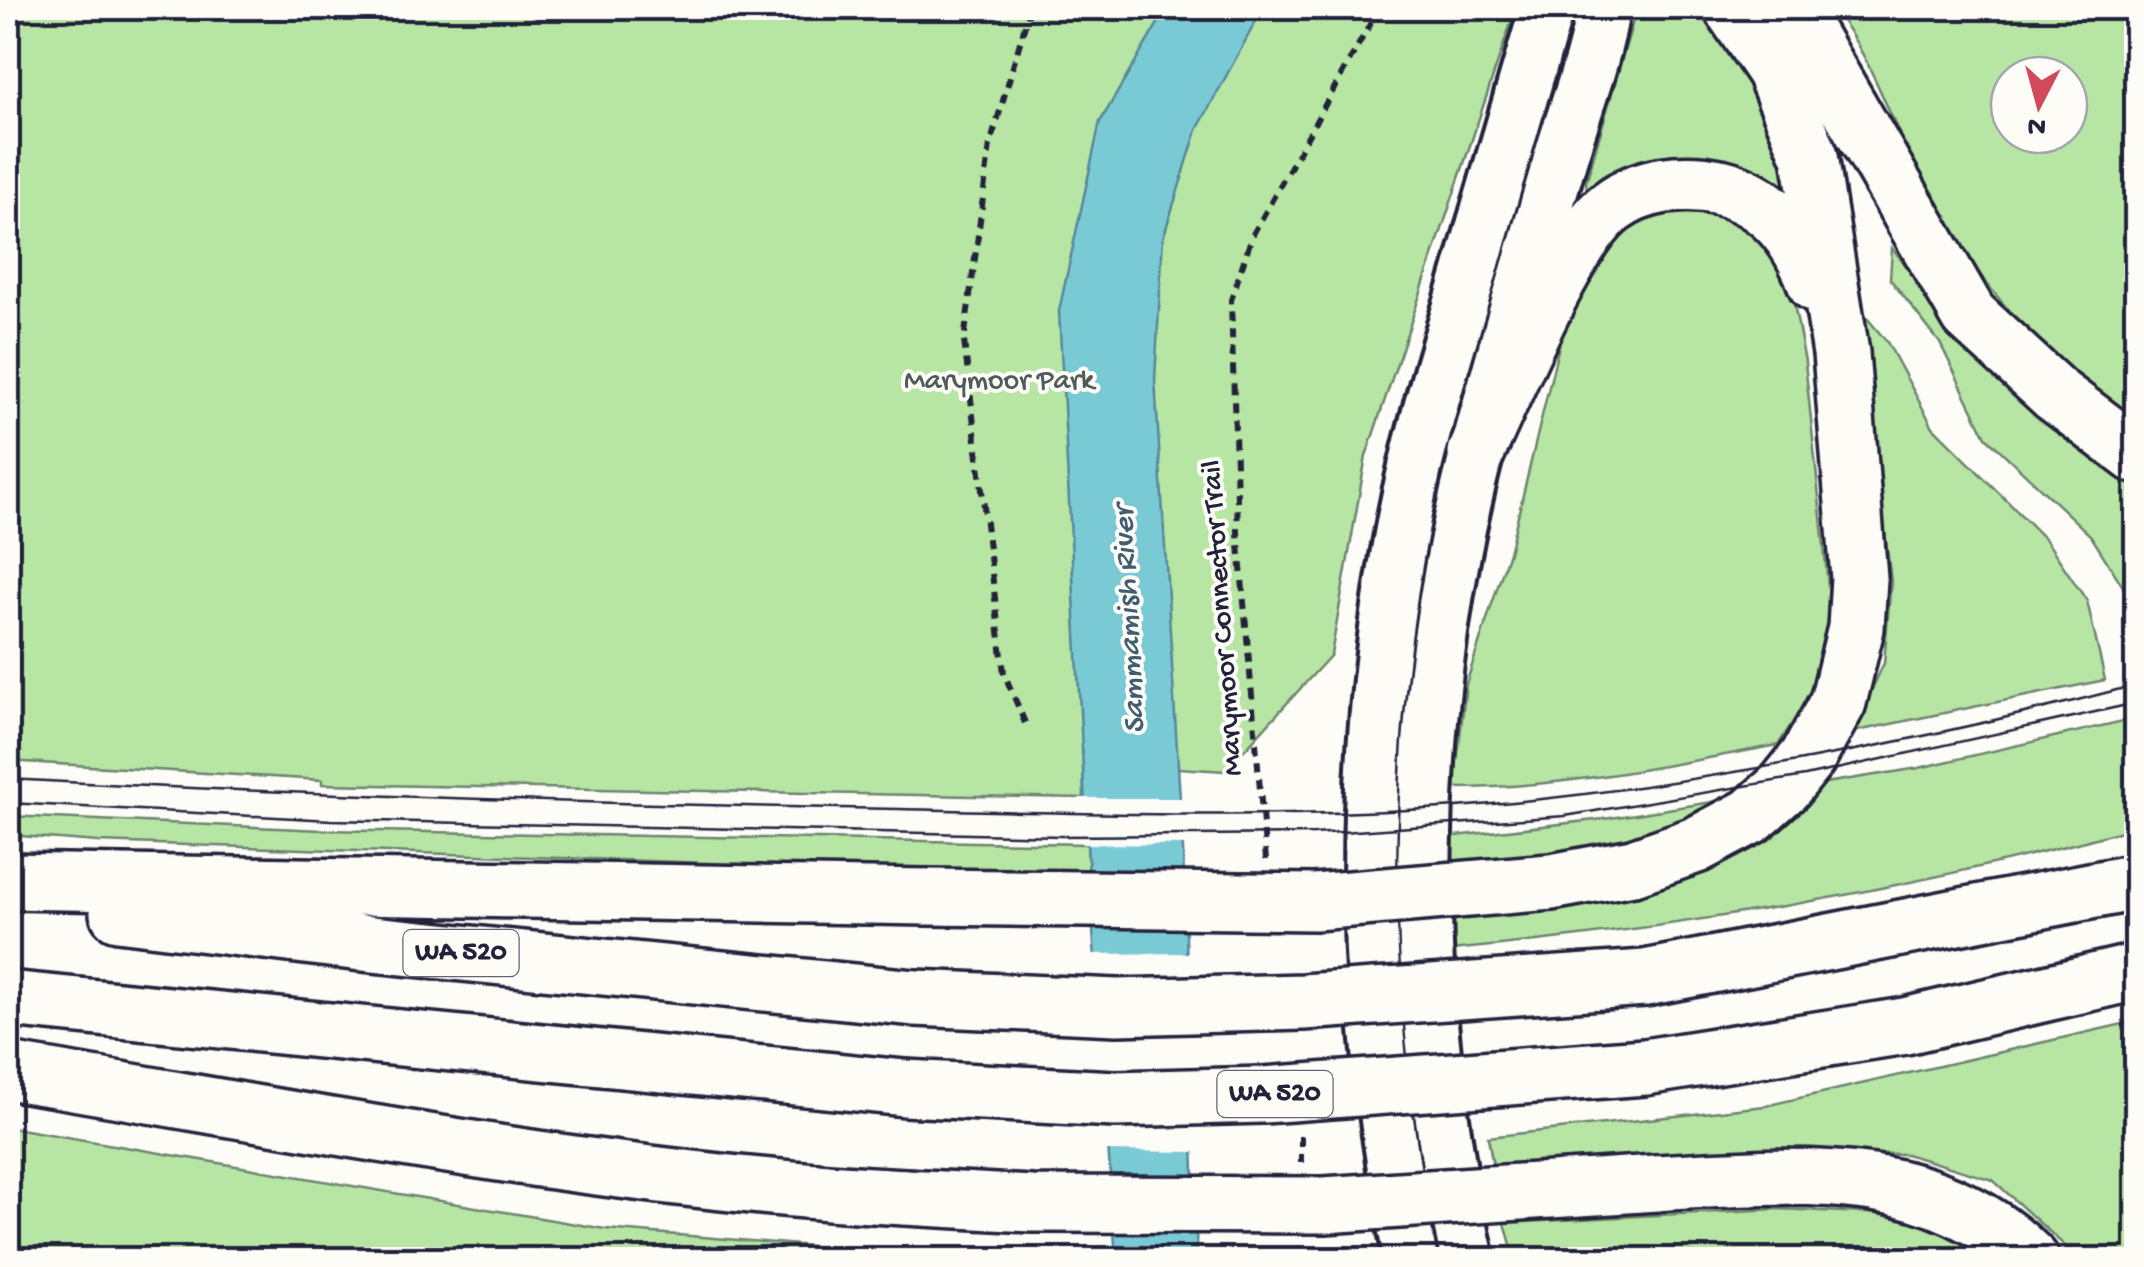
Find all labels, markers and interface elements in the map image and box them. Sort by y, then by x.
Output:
north arrow [1989,55,2089,155]
text: N [2026,108,2048,143]
park label: Marymoor Park [904,365,1097,400]
street label: Marymoor Connector Trail [1196,459,1252,777]
water label: Sammamish River [1106,500,1156,735]
road number: WA 520 [404,930,518,976]
road number: WA 520 [1218,1071,1332,1117]

